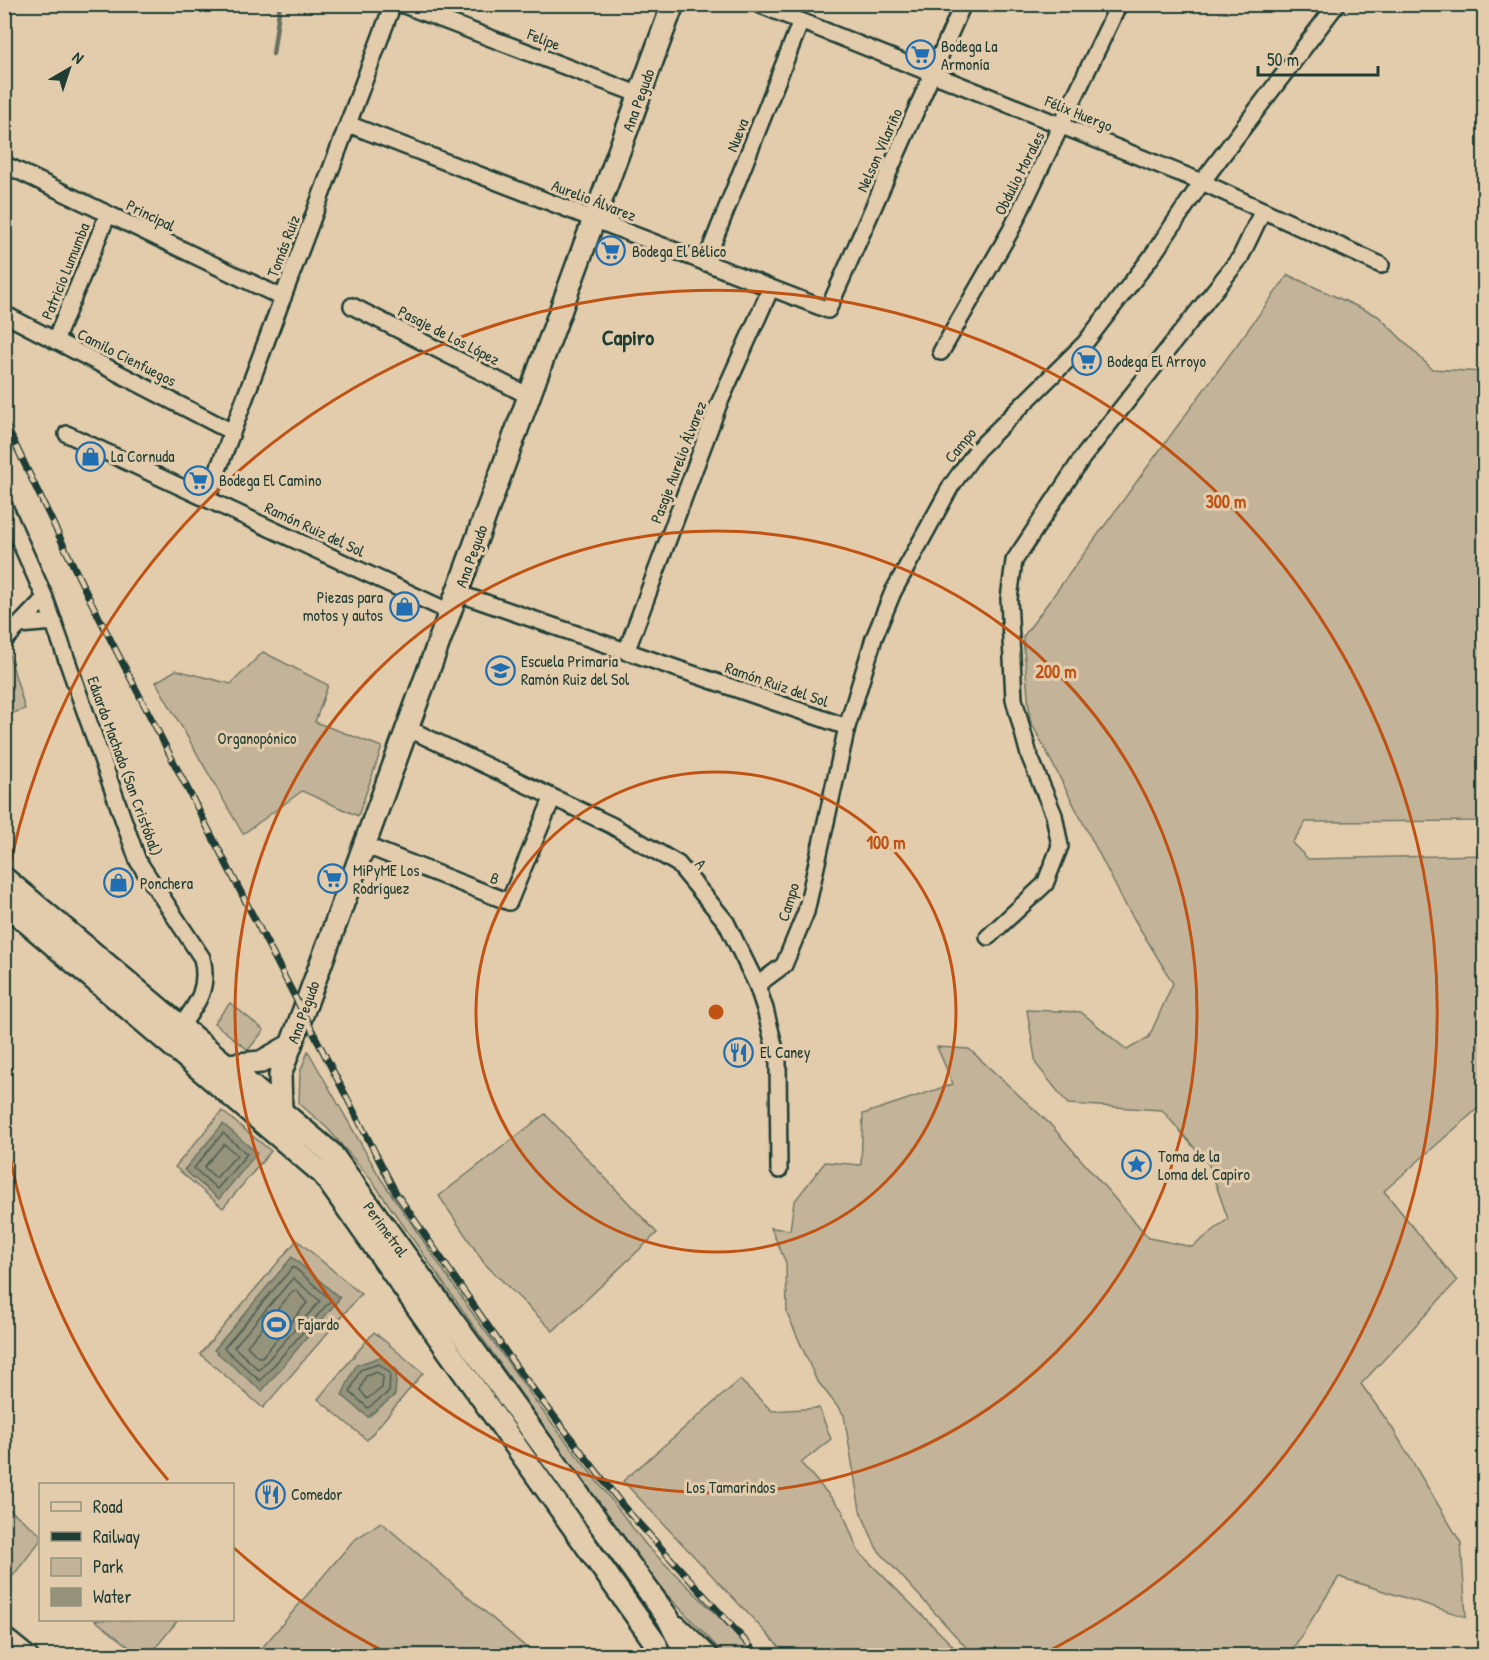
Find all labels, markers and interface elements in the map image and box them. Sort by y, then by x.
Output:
street label: Felipe [524,22,564,55]
place label: Bodega La Armonía [941,35,997,75]
north arrow [39,39,99,99]
supermarket icon: Bodega La Armonía [904,39,936,71]
scale bar [1258,39,1378,77]
text: N [68,46,89,69]
text: 50 m [1267,47,1299,72]
street label: Ana Pegudo [617,65,660,134]
street label: Félix Huergo [1041,89,1117,137]
street label: Nelson Vilariño [851,104,907,195]
street label: Nueva [720,115,754,155]
street label: Obdulio Morales [988,127,1050,219]
street label: Aurelio Álvarez [549,174,640,226]
street label: Principal [123,194,180,237]
street label: Tomás Ruiz [261,212,305,280]
street label: Patricio Lumumba [36,219,94,323]
supermarket icon: Bodega El Bélico [595,235,627,267]
place label: Bodega El Bélico [632,240,727,262]
street label: Pasaje de Los López [394,300,504,370]
district label: Capiro [602,322,654,353]
street label: Camilo Cienfuegos [74,323,180,391]
supermarket icon: Bodega El Arroyo [1070,345,1102,377]
place label: Bodega El Arroyo [1107,350,1207,372]
street label: Pasaje Aurelio Álvarez [645,398,711,526]
street label: Campo [939,422,981,467]
shop icon: La Cornuda [74,440,106,472]
place label: La Cornuda [111,445,174,467]
supermarket icon: Bodega El Camino [182,464,214,496]
place label: Bodega El Camino [219,469,322,491]
text: 300 m [1206,489,1246,514]
street label: Ramón Ruiz del Sol [261,496,369,562]
street label: Ana Pegudo [450,521,493,590]
place label: Piezas para motos y autos [303,586,383,626]
shop icon: Piezas para motos y autos [388,590,420,622]
place label: Escuela Primaria Ramón Ruiz del Sol [521,650,630,690]
school or university icon: Escuela Primaria Ramón Ruiz del Sol [484,654,516,686]
street label: Ramón Ruiz del Sol [722,656,832,712]
text: 200 m [1036,659,1076,684]
street label: Eduardo Machado (San Cristóbal) [82,673,168,859]
park label: Organopónico [218,727,297,749]
text: 100 m [866,830,906,855]
street label: A [690,854,712,874]
place label: MiPyME Los Rodríguez [353,859,419,899]
supermarket icon: MiPyME Los Rodríguez [316,863,348,895]
street label: B [487,866,503,890]
shop icon: Ponchera [103,867,135,899]
place label: Ponchera [140,872,193,894]
street label: Campo [772,880,804,924]
street label: Ana Pegudo [282,977,325,1046]
centre of rings [706,1002,726,1022]
restaurant icon: El Caney [723,1036,755,1068]
place label: El Caney [760,1041,811,1063]
place label: Toma de la Loma del Capiro [1158,1145,1250,1185]
place icon: Toma de la Loma del Capiro [1121,1149,1153,1181]
street label: Perimetral [359,1197,414,1262]
sports icon: Fajardo [261,1308,293,1340]
place label: Fajardo [297,1313,340,1335]
park label: Los Tamarindos [687,1476,775,1498]
restaurant icon: Comedor [254,1478,286,1510]
legend [39,1483,234,1621]
place label: Comedor [291,1483,342,1505]
text: Road [93,1494,123,1519]
text: Railway [93,1524,140,1549]
text: Park [93,1554,124,1579]
text: Water [93,1584,131,1609]

